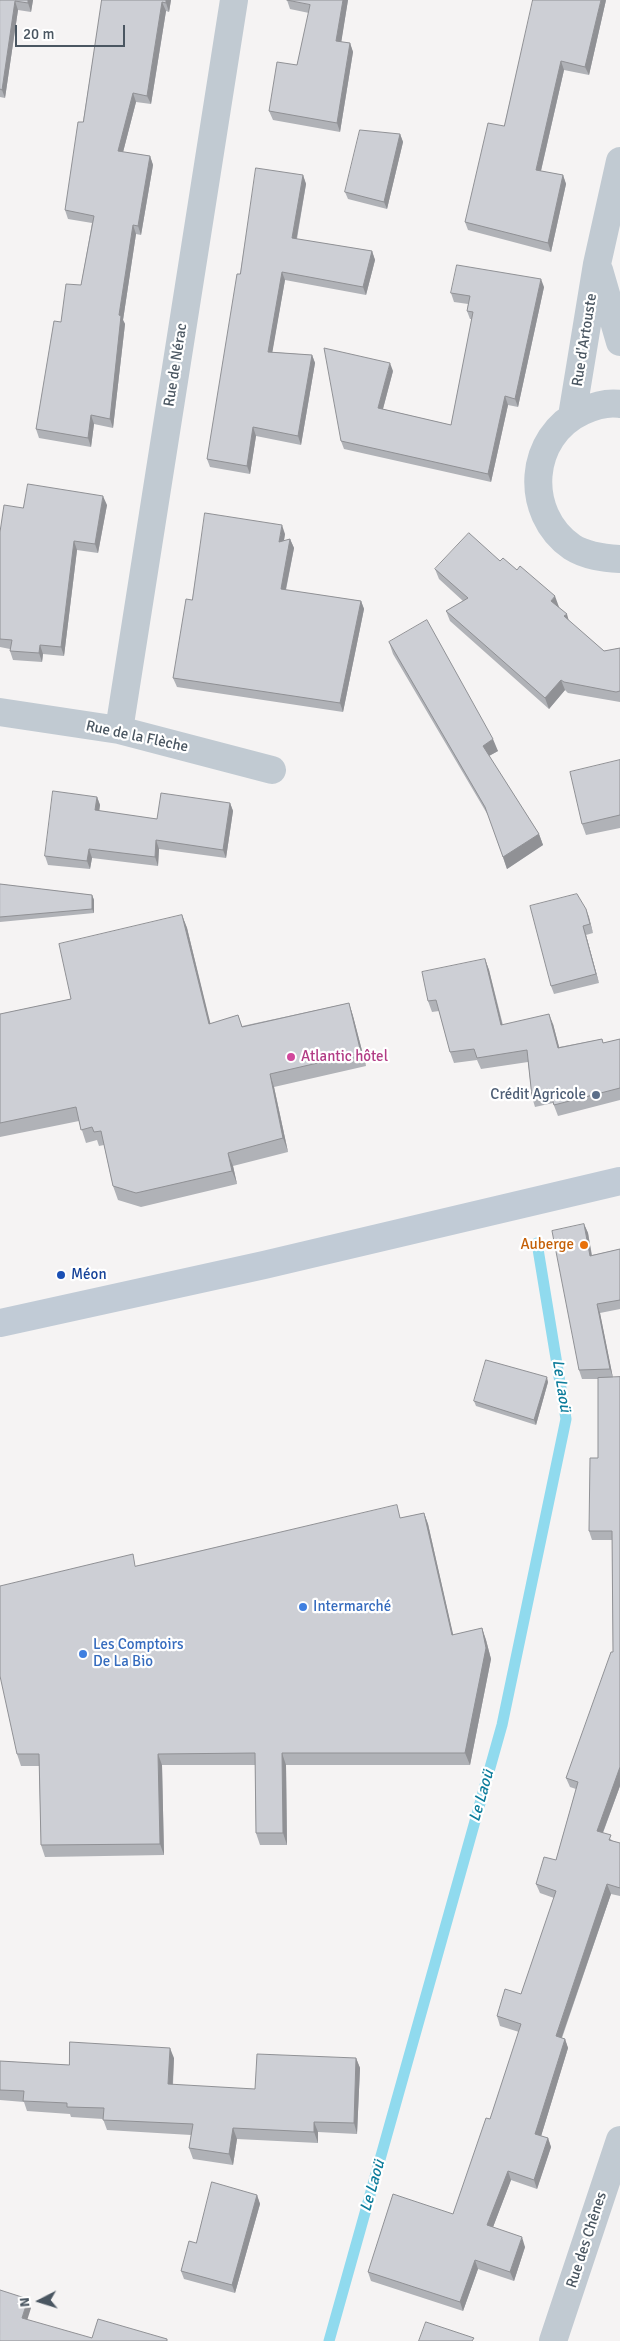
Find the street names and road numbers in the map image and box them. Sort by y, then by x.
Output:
street label: Rue d'Artouste [569,292,601,388]
street label: Rue de Nérac [161,322,191,408]
street label: Rue de la Flèche [84,717,190,757]
street label: Rue des Chênes [563,2190,611,2290]

